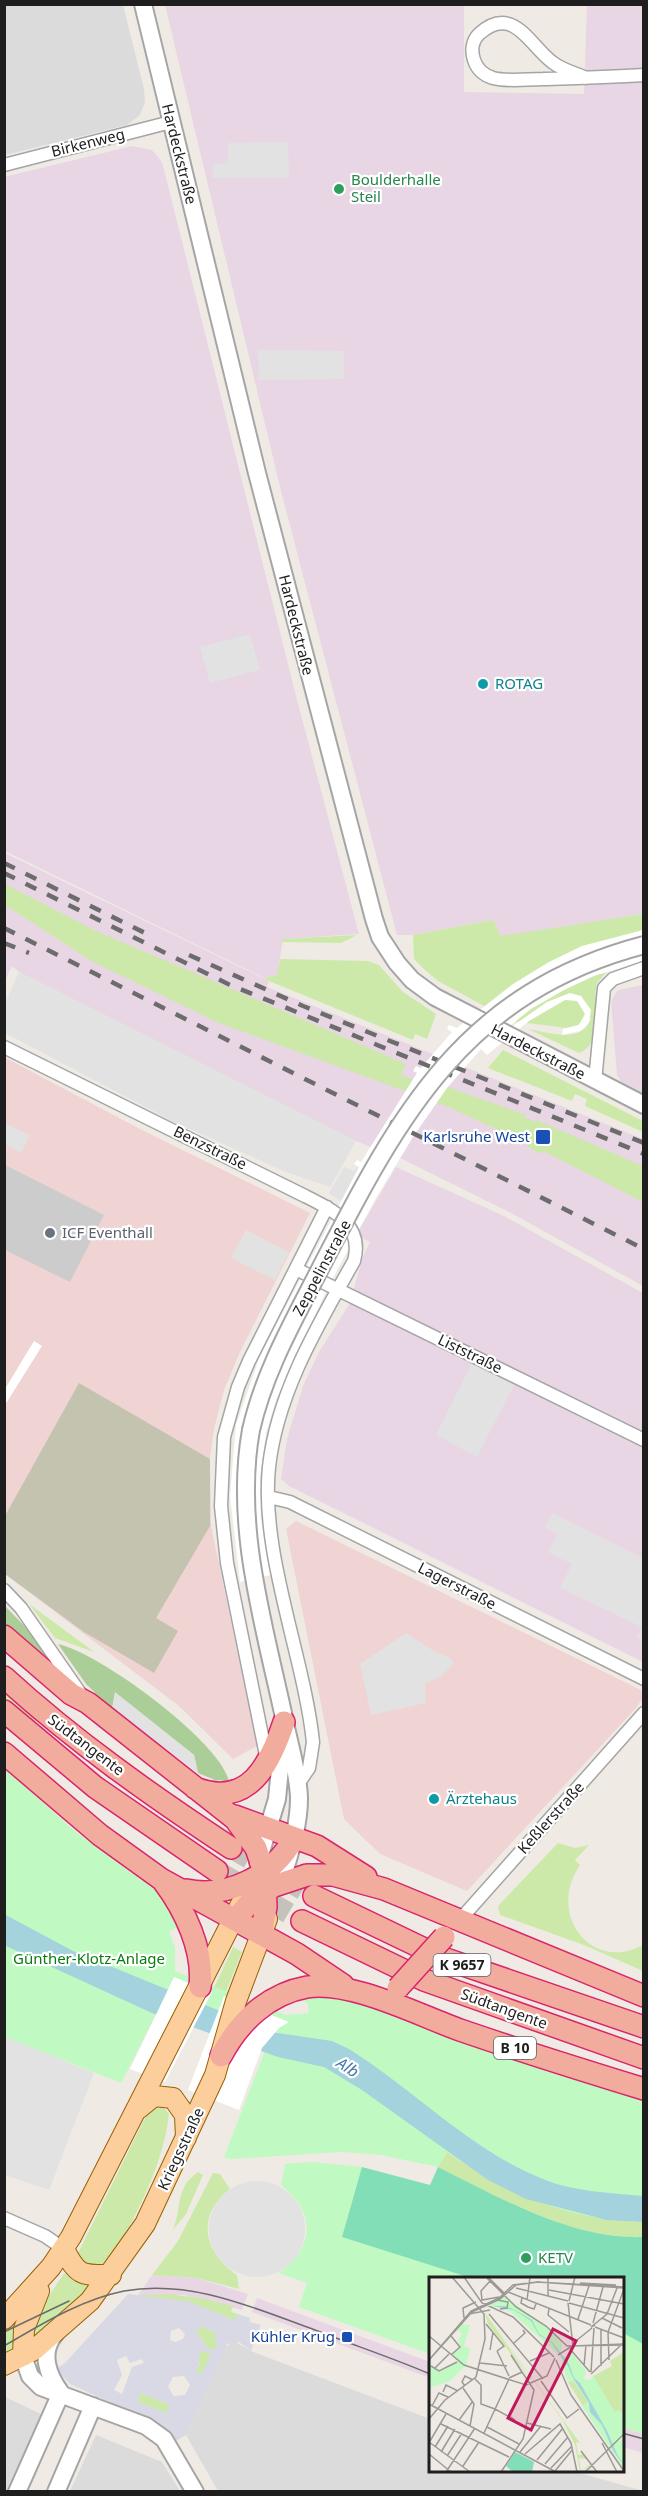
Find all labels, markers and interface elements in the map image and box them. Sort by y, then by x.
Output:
street label: Hardeckstraße [158,101,202,206]
street label: Birkenweg [49,123,127,161]
place label: Boulderhalle Steil [351,169,441,206]
marker: Boulderhalle Steil [332,182,346,196]
street label: Hardeckstraße [275,572,319,677]
place label: ROTAG [495,673,543,693]
marker: ROTAG [476,677,490,691]
street label: Hardeckstraße [488,1019,589,1083]
street label: Benzstraße [170,1121,250,1173]
place label: Karlsruhe West [423,1126,531,1146]
marker: Karlsruhe West [534,1128,552,1146]
street label: Zeppelinstraße [287,1216,355,1319]
place label: ICF Eventhall [62,1222,153,1242]
marker: ICF Eventhall [43,1226,57,1240]
street label: Liststraße [435,1329,506,1377]
street label: Lagerstraße [415,1557,500,1613]
street label: Südtangente [44,1709,129,1779]
street label: Keßlerstraße [513,1777,588,1858]
place label: Ärztehaus [446,1788,517,1808]
marker: Ärztehaus [427,1792,441,1806]
park label: Günther-Klotz-Anlage [13,1948,165,1968]
road number: K 9657 [434,1954,490,1976]
street label: Südtangente [458,1983,550,2033]
road number: B 10 [494,2037,536,2059]
water label: Alb [332,2051,363,2082]
street label: Kriegsstraße [152,2104,208,2193]
place label: KETV [538,2247,573,2267]
marker: KETV [519,2251,533,2265]
inset map [429,2277,624,2472]
place label: Kühler Krug [251,2326,335,2346]
marker: Kühler Krug [340,2330,354,2344]

